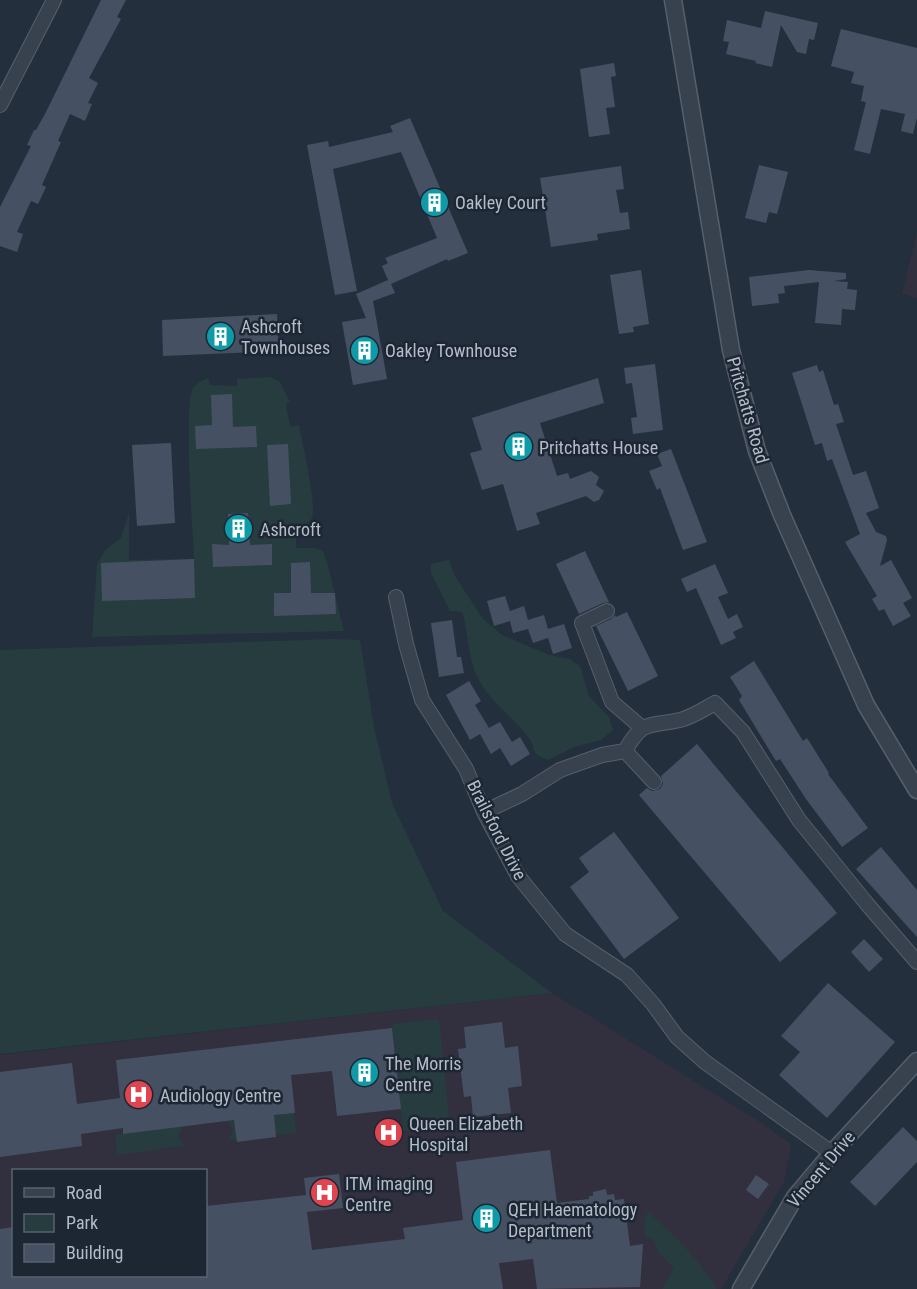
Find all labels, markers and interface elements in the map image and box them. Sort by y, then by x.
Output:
building icon: Oakley Court [418,186,450,218]
place label: Oakley Court [455,192,546,213]
place label: Ashcroft Townhouses [241,316,330,358]
building icon: Ashcroft Townhouses [204,320,236,352]
building icon: Oakley Townhouse [348,334,380,366]
place label: Oakley Townhouse [385,340,517,361]
street label: Pritchatts Road [723,354,773,466]
building icon: Pritchatts House [502,431,534,463]
place label: Pritchatts House [539,437,658,458]
building icon: Ashcroft [223,513,255,545]
place label: Ashcroft [260,519,321,540]
street label: Brailsford Drive [463,777,531,883]
place label: The Morris Centre [385,1053,462,1095]
building icon: The Morris Centre [348,1057,380,1089]
hospital icon: Audiology Centre [123,1079,155,1111]
place label: Audiology Centre [160,1085,281,1106]
place label: Queen Elizabeth Hospital [409,1113,523,1155]
hospital icon: Queen Elizabeth Hospital [372,1117,404,1149]
street label: Vincent Drive [783,1126,859,1212]
legend [12,1169,207,1277]
place label: ITM imaging Centre [345,1173,433,1215]
hospital icon: ITM imaging Centre [308,1177,340,1209]
text: Road [66,1182,102,1203]
place label: QEH Haematology Department [508,1199,638,1241]
building icon: QEH Haematology Department [471,1203,503,1235]
text: Park [66,1212,98,1233]
text: Building [66,1242,123,1263]

